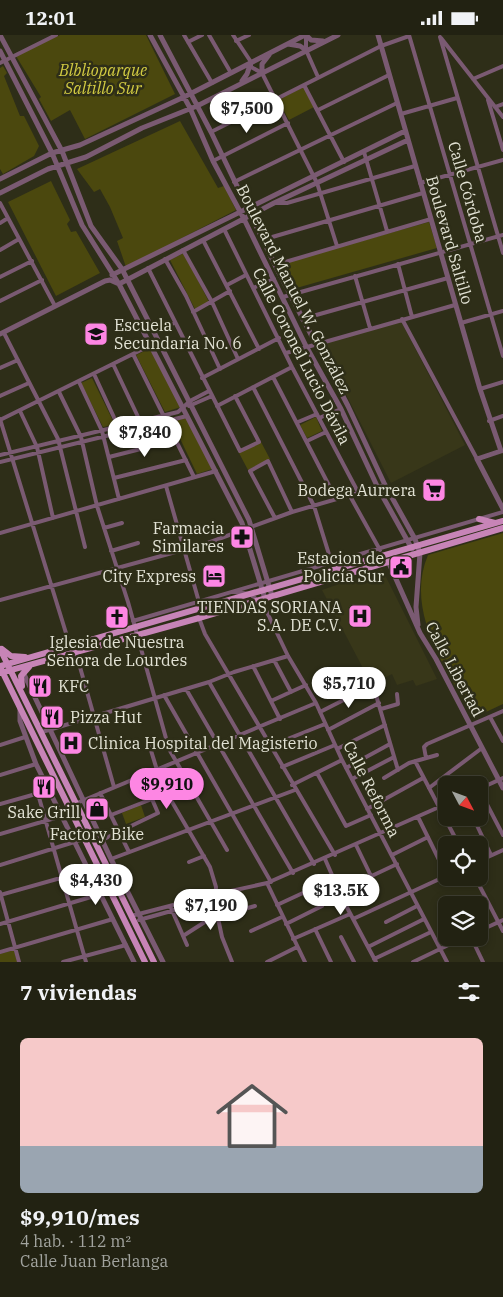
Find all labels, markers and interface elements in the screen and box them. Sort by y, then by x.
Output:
text: 12:01 [25,6,76,30]
park label: Blblioparque Saltillo Sur [58,60,147,98]
pin: $7,500 [206,91,288,134]
text: $7,500 [221,98,273,118]
street label: Calle Córdoba [444,139,492,245]
street label: Boulevard Saltillo [422,173,478,307]
street label: Boulevard Manuel W. González [232,181,356,397]
street label: Calle Coronel Lucio Dávila [249,264,355,448]
place label: Escuela Secundaría No. 6 [114,315,242,353]
school or university icon: Escuela Secundaría No. 6 [83,321,109,347]
pin: $7,840 [104,415,186,458]
text: $7,840 [119,422,171,442]
supermarket icon: Bodega Aurrera [421,477,447,503]
place label: Bodega Aurrera [298,480,416,500]
place label: Farmacia Similares [152,518,224,556]
pharmacy icon: Farmacia Similares [229,524,255,550]
place label: Estacion de Policía Sur [297,548,384,586]
public building icon: Estacion de Policía Sur [388,554,414,580]
hotel icon: City Express [201,563,227,589]
place label: City Express [102,566,196,586]
place label: TIENDAS SORIANA S.A. DE C.V. [197,597,342,635]
hospital icon: TIENDAS SORIANA S.A. DE C.V. [347,603,373,629]
church icon: Iglesia de Nuestra Señora de Lourdes [104,604,130,630]
street label: Calle Libertad [422,618,489,720]
place label: Iglesia de Nuestra Señora de Lourdes [47,632,187,670]
pin: $5,710 [308,667,390,709]
restaurant icon: KFC [27,673,53,699]
text: $5,710 [323,673,375,693]
place label: KFC [58,676,89,696]
restaurant icon: Pizza Hut [39,704,65,730]
place label: Pizza Hut [70,707,142,727]
hospital icon: Clinica Hospital del Magisterio [58,730,84,756]
place label: Clinica Hospital del Magisterio [88,733,318,753]
street label: Calle Reforma [339,737,405,841]
pin: $9,910 [126,767,208,810]
restaurant icon: Sake Grill [31,774,57,800]
text: $9,910 [141,774,193,794]
north arrow [438,776,488,826]
map controls [438,776,488,946]
shop icon: Factory Bike [84,796,110,822]
place label: Sake Grill [8,802,81,822]
place label: Factory Bike [50,824,144,844]
button: locate [438,836,488,886]
pin: $4,430 [55,863,137,906]
text: $4,430 [70,870,122,890]
pin: $13.5K [300,873,382,916]
text: $13.5K [313,880,369,900]
pin: $7,190 [170,889,252,931]
text: $7,190 [185,895,237,915]
button: layers [438,896,488,946]
text: 7 viviendas [20,978,137,1006]
icon: filters [455,978,483,1006]
icon: home [207,1071,297,1161]
text: $9,910/mes [20,1203,140,1231]
text: 4 hab. · 112 m² [20,1231,131,1251]
text: Calle Juan Berlanga [20,1251,168,1271]

